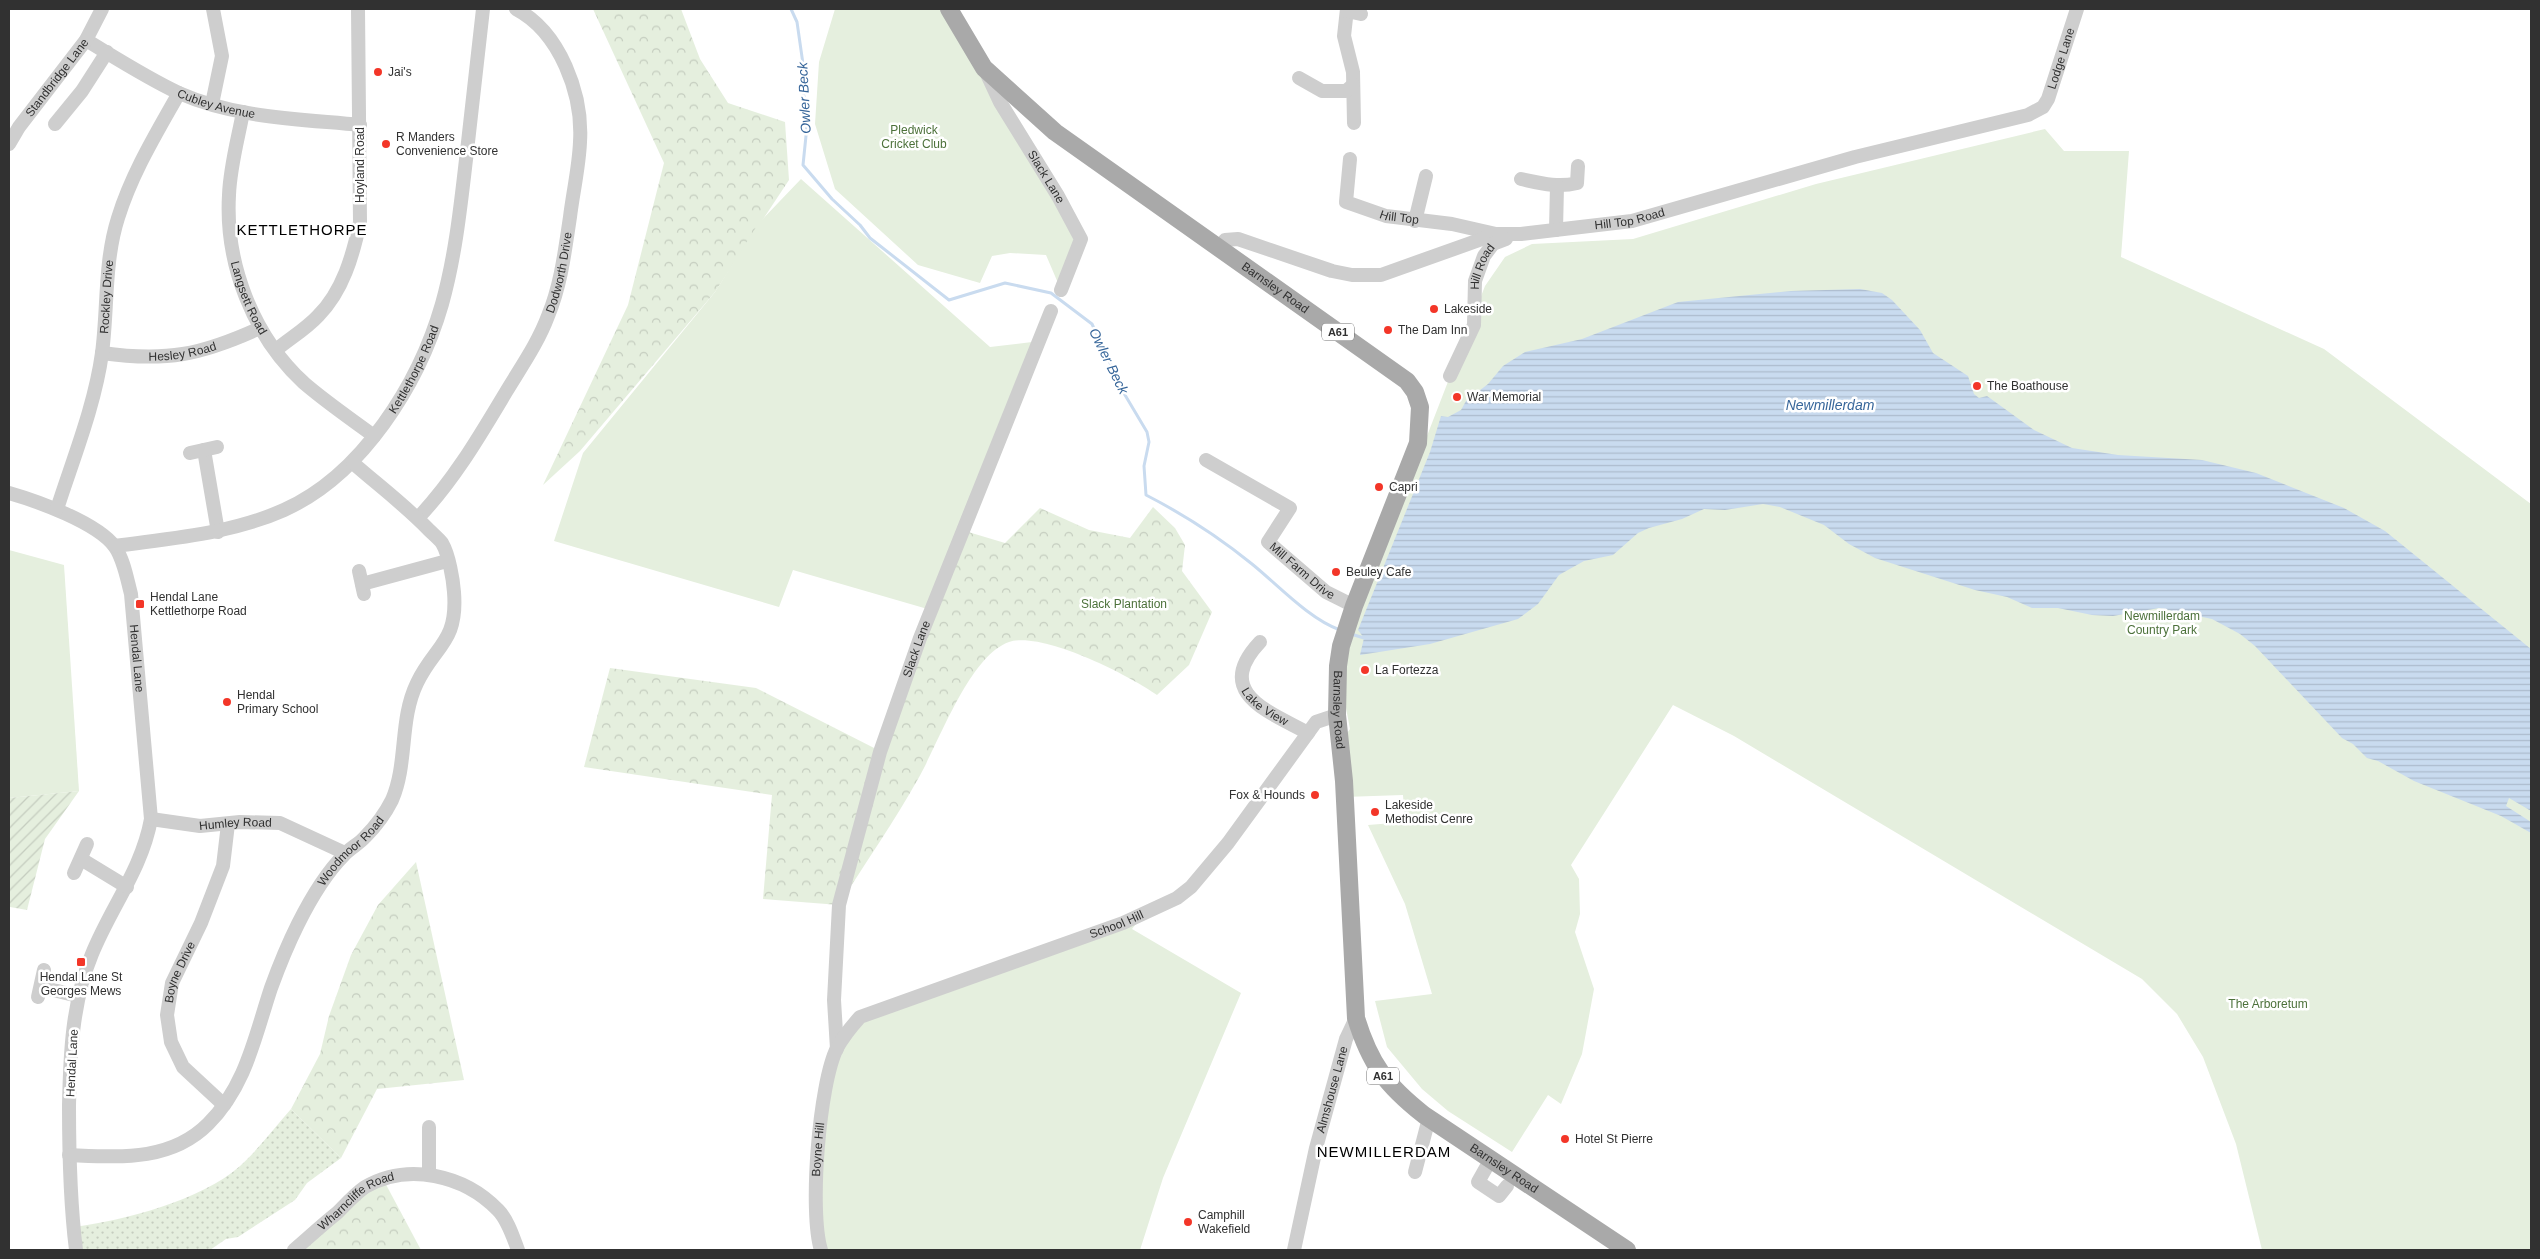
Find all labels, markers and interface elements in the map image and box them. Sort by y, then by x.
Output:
street label: Lodge Lane [2045,26,2078,91]
street label: Standbridge Lane [22,36,92,120]
water label: Owler Beck [794,61,814,134]
place label: Jai's [388,65,412,79]
marker: Jai's [372,66,384,78]
street label: Cubley Avenue [175,86,257,121]
park label: Pledwick Cricket Club [881,123,947,151]
street label: Hoyland Road [353,127,367,203]
place label: R Manders Convenience Store [396,130,498,158]
marker: R Manders Convenience Store [380,138,392,150]
street label: Slack Lane [1025,148,1068,206]
street label: Hill Top Road [1594,205,1666,232]
street label: Hill Top [1378,207,1420,227]
district label: KETTLETHORPE [236,221,368,238]
street label: Dodworth Drive [543,231,575,315]
street label: Hill Road [1468,241,1498,290]
street label: Rockley Drive [97,259,116,334]
street label: Barnsley Road [1239,259,1311,316]
street label: Langsett Road [228,260,270,337]
place label: Lakeside [1444,302,1492,316]
marker: Lakeside [1428,303,1440,315]
place label: The Dam Inn [1398,323,1467,337]
street label: Kettlethorpe Road [386,324,442,416]
road number: A61 [1322,324,1354,341]
marker: The Dam Inn [1382,324,1394,336]
water label: Owler Beck [1086,325,1132,398]
street label: Hesley Road [148,339,218,364]
place label: The Boathouse [1987,379,2069,393]
marker: The Boathouse [1971,380,1983,392]
place label: War Memorial [1467,390,1541,404]
marker: War Memorial [1451,391,1463,403]
water label: Newmillerdam [1786,397,1875,413]
place label: Capri [1389,480,1418,494]
marker: Capri [1373,481,1385,493]
street label: Mill Farm Drive [1267,540,1337,602]
place label: Beuley Cafe [1346,565,1412,579]
marker: Beuley Cafe [1330,566,1342,578]
place label: Hendal Lane Kettlethorpe Road [150,590,247,618]
park label: Slack Plantation [1081,597,1167,611]
marker: Hendal Lane Kettlethorpe Road [134,598,146,610]
park label: Newmillerdam Country Park [2124,609,2200,637]
street label: Slack Lane [900,618,933,679]
street label: Hendal Lane [127,624,147,693]
place label: La Fortezza [1375,663,1439,677]
marker: La Fortezza [1359,664,1371,676]
street label: Barnsley Road [1330,670,1348,750]
street label: Lake View [1238,685,1291,729]
place label: Hendal Primary School [237,688,318,716]
marker: Hendal Primary School [221,696,233,708]
place label: Fox & Hounds [1229,788,1305,802]
marker: Fox & Hounds [1309,789,1321,801]
place label: Lakeside Methodist Cenre [1385,798,1473,826]
marker: Lakeside Methodist Cenre [1369,806,1381,818]
street label: Woodmoor Road [315,814,387,888]
street label: Humley Road [198,815,272,833]
street label: School Hill [1088,908,1146,941]
street label: Boyne Drive [162,939,198,1004]
marker: Hendal Lane St Georges Mews [75,956,87,968]
place label: Hendal Lane St Georges Mews [40,970,123,998]
park label: The Arboretum [2228,997,2308,1011]
street label: Hendal Lane [63,1028,81,1097]
street label: Almshouse Lane [1313,1044,1351,1135]
road number: A61 [1367,1068,1399,1084]
street label: Boyne Hill [809,1122,827,1177]
place label: Hotel St Pierre [1575,1132,1653,1146]
marker: Hotel St Pierre [1559,1133,1571,1145]
street label: Barnsley Road [1467,1141,1541,1196]
district label: NEWMILLERDAM [1317,1143,1451,1160]
street label: Wharncliffe Road [315,1169,395,1233]
place label: Camphill Wakefield [1198,1208,1250,1236]
marker: Camphill Wakefield [1182,1216,1194,1228]

